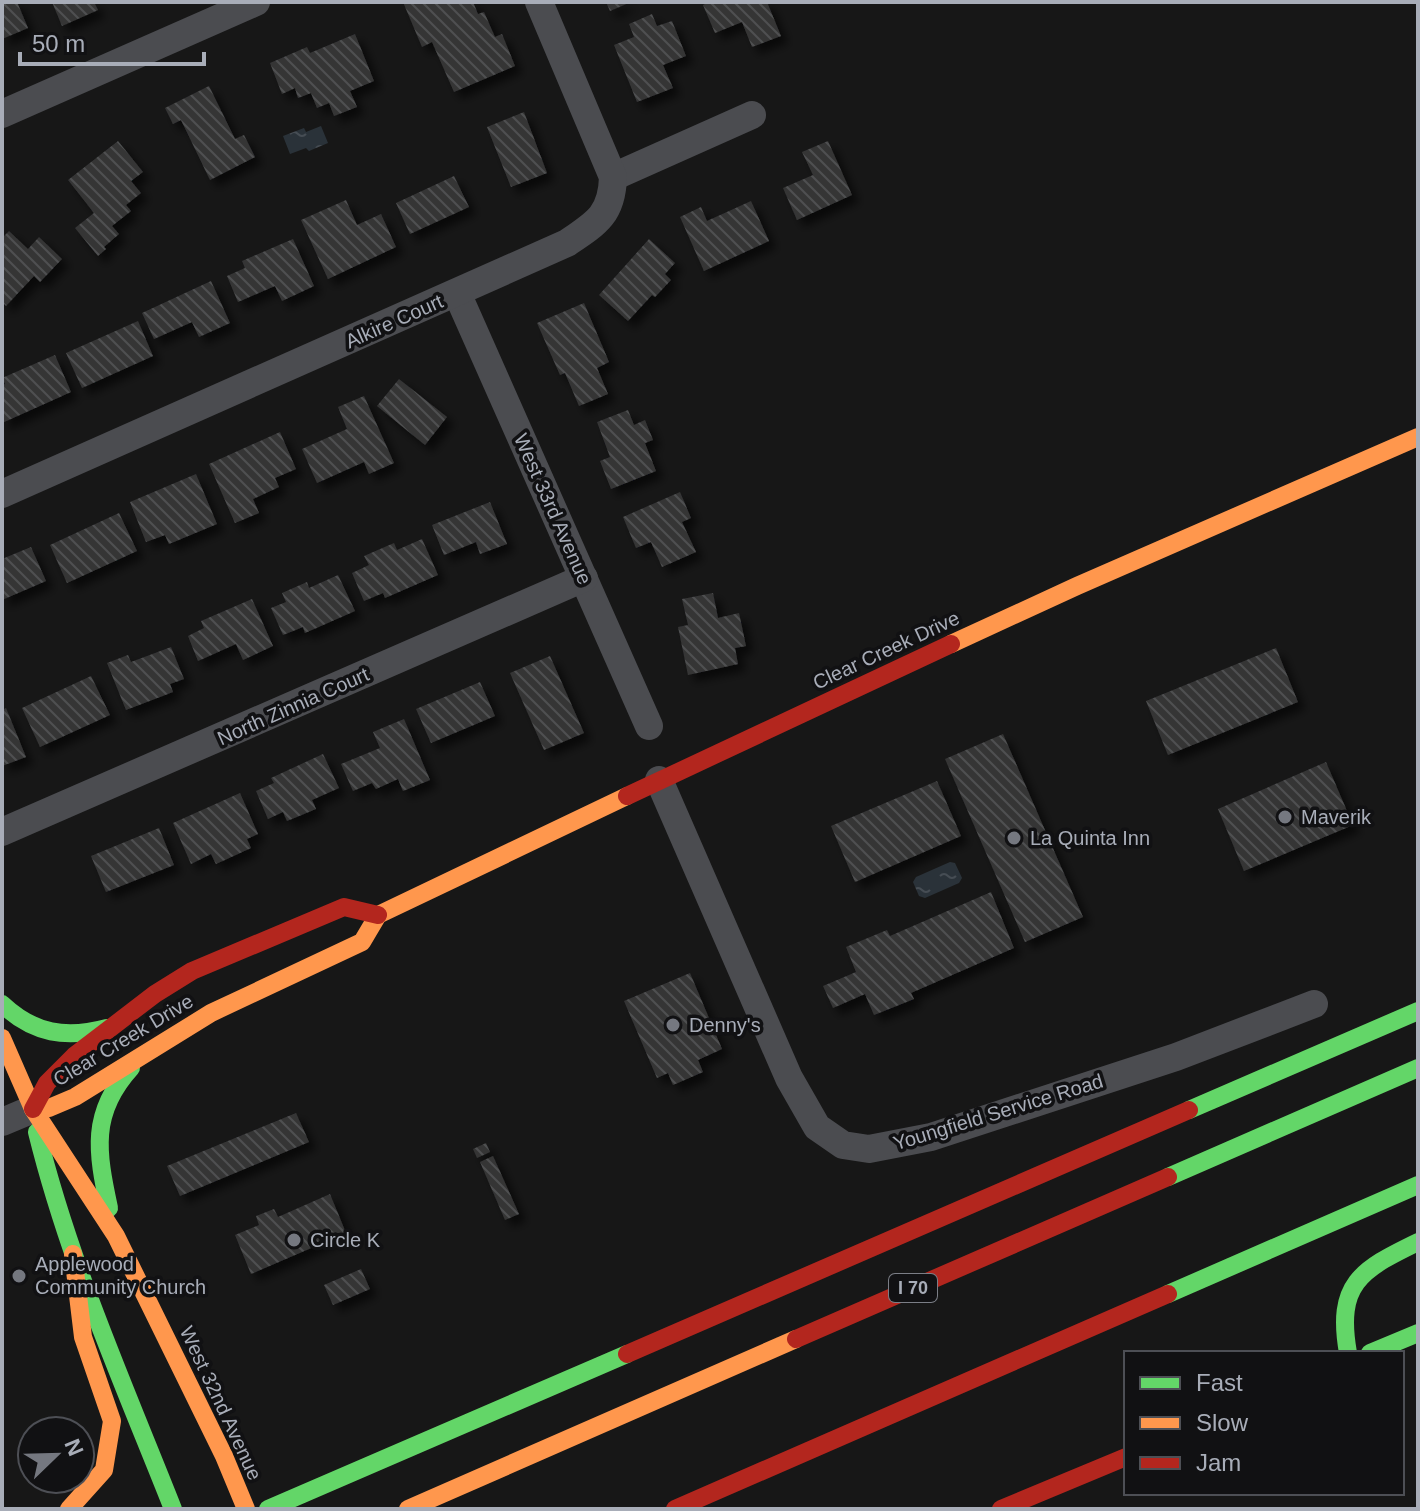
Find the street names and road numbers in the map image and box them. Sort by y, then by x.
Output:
street label: Alkire Court [342,290,447,352]
street label: West 33rd Avenue [510,430,596,588]
street label: Clear Creek Drive [809,606,963,694]
street label: North Zinnia Court [214,663,373,749]
street label: Clear Creek Drive [49,990,197,1090]
street label: Youngfield Service Road [890,1070,1106,1154]
road number: I 70 [889,1274,937,1302]
street label: West 32nd Avenue [176,1323,266,1483]

